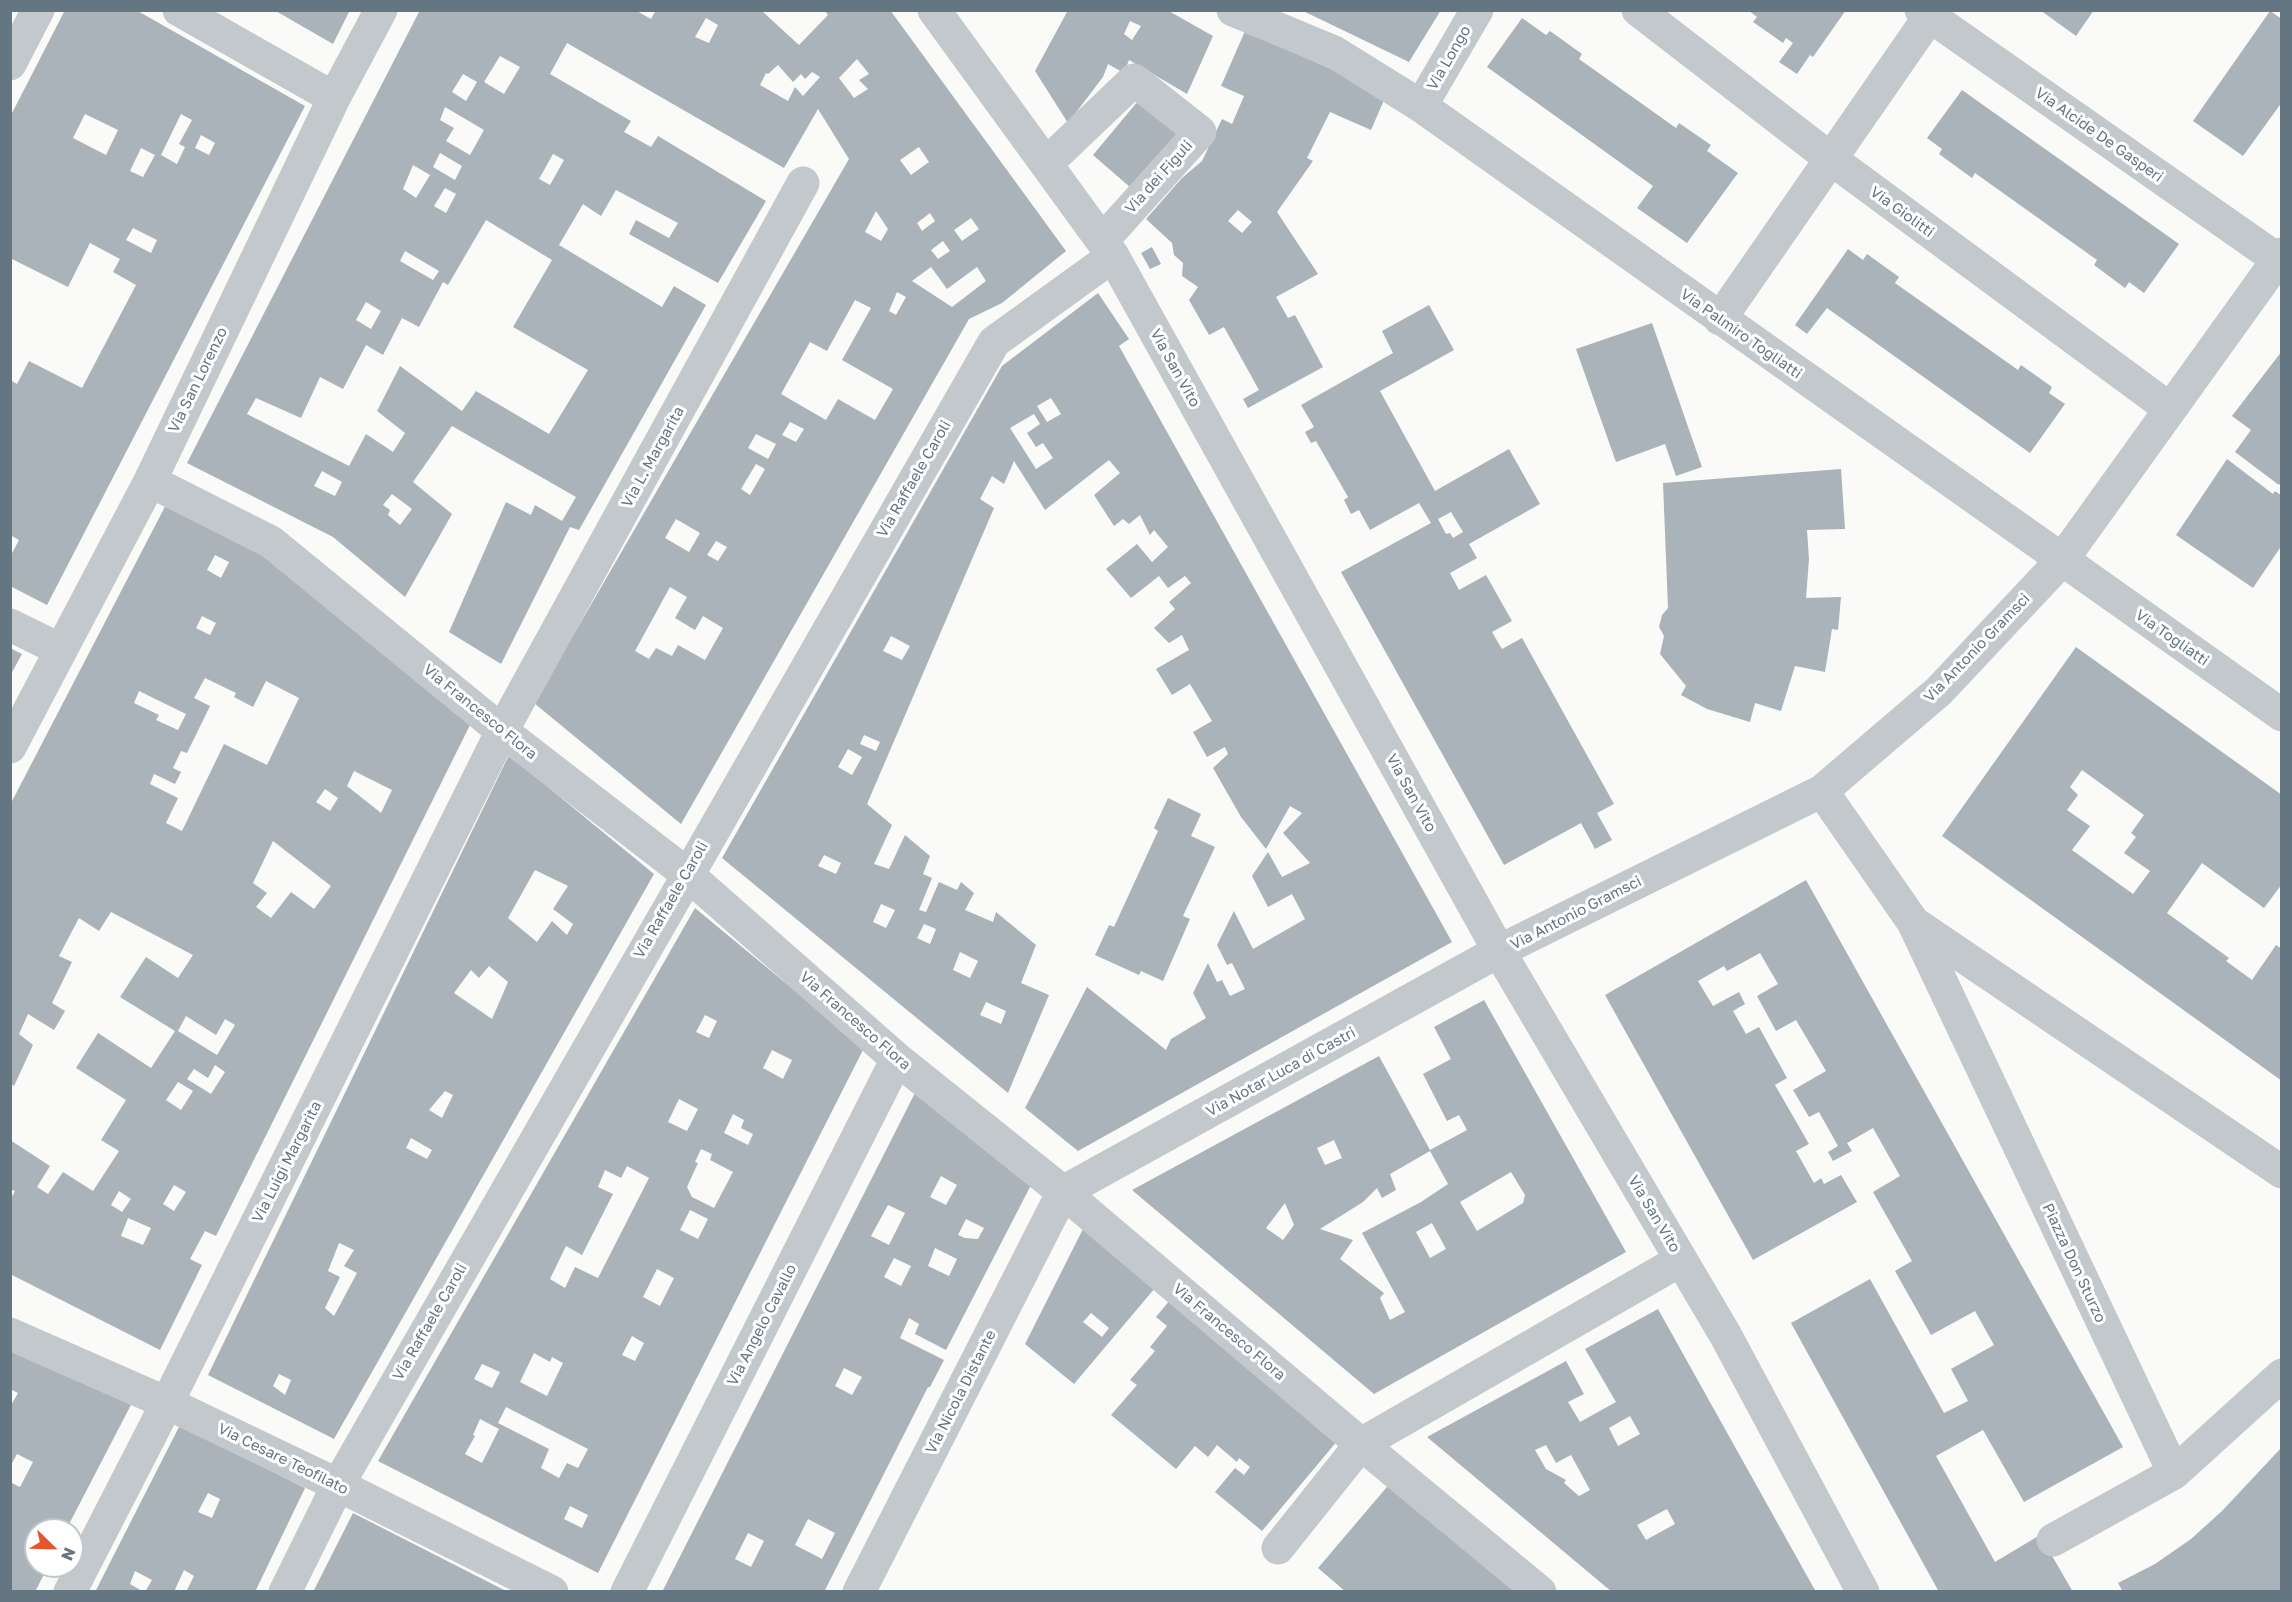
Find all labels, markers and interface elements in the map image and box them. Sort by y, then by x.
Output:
street label: Via Longo [1423,23,1475,93]
street label: Via Alcide De Gasperi [2031,84,2167,186]
street label: Via dei Figuli [1122,137,1196,217]
street label: Via Giolitti [1867,183,1937,241]
street label: Via Palmiro Togliatti [1677,285,1805,383]
street label: Via San Lorenzo [165,324,231,436]
street label: Via San Vito [1146,326,1204,410]
street label: Via L. Margarita [618,403,688,511]
street label: Via Raffaele Caroli [873,417,955,541]
street label: Via Antonio Gramsci [1920,590,2034,706]
street label: Via Togliatti [2132,606,2212,670]
street label: Via Francesco Flora [420,661,540,763]
street label: Via San Vito [1382,751,1440,835]
street label: Via Raffaele Caroli [630,838,712,962]
street label: Via Antonio Gramsci [1508,872,1644,954]
street label: Via Francesco Flora [796,968,914,1074]
street label: Via Notar Luca di Castri [1203,1023,1359,1121]
street label: Via Luigi Margarita [249,1098,325,1226]
street label: Via San Vito [1624,1172,1684,1256]
street label: Piazza Don Sturzo [2038,1201,2110,1325]
street label: Via Raffaele Caroli [389,1260,471,1384]
street label: Via Angelo Cavallo [724,1261,800,1389]
street label: Via Francesco Flora [1169,1280,1289,1384]
street label: Via Nicola Distante [922,1327,1000,1457]
street label: Via Cesare Teofilato [215,1420,351,1498]
north arrow [24,1518,84,1578]
text: N [57,1545,80,1564]

